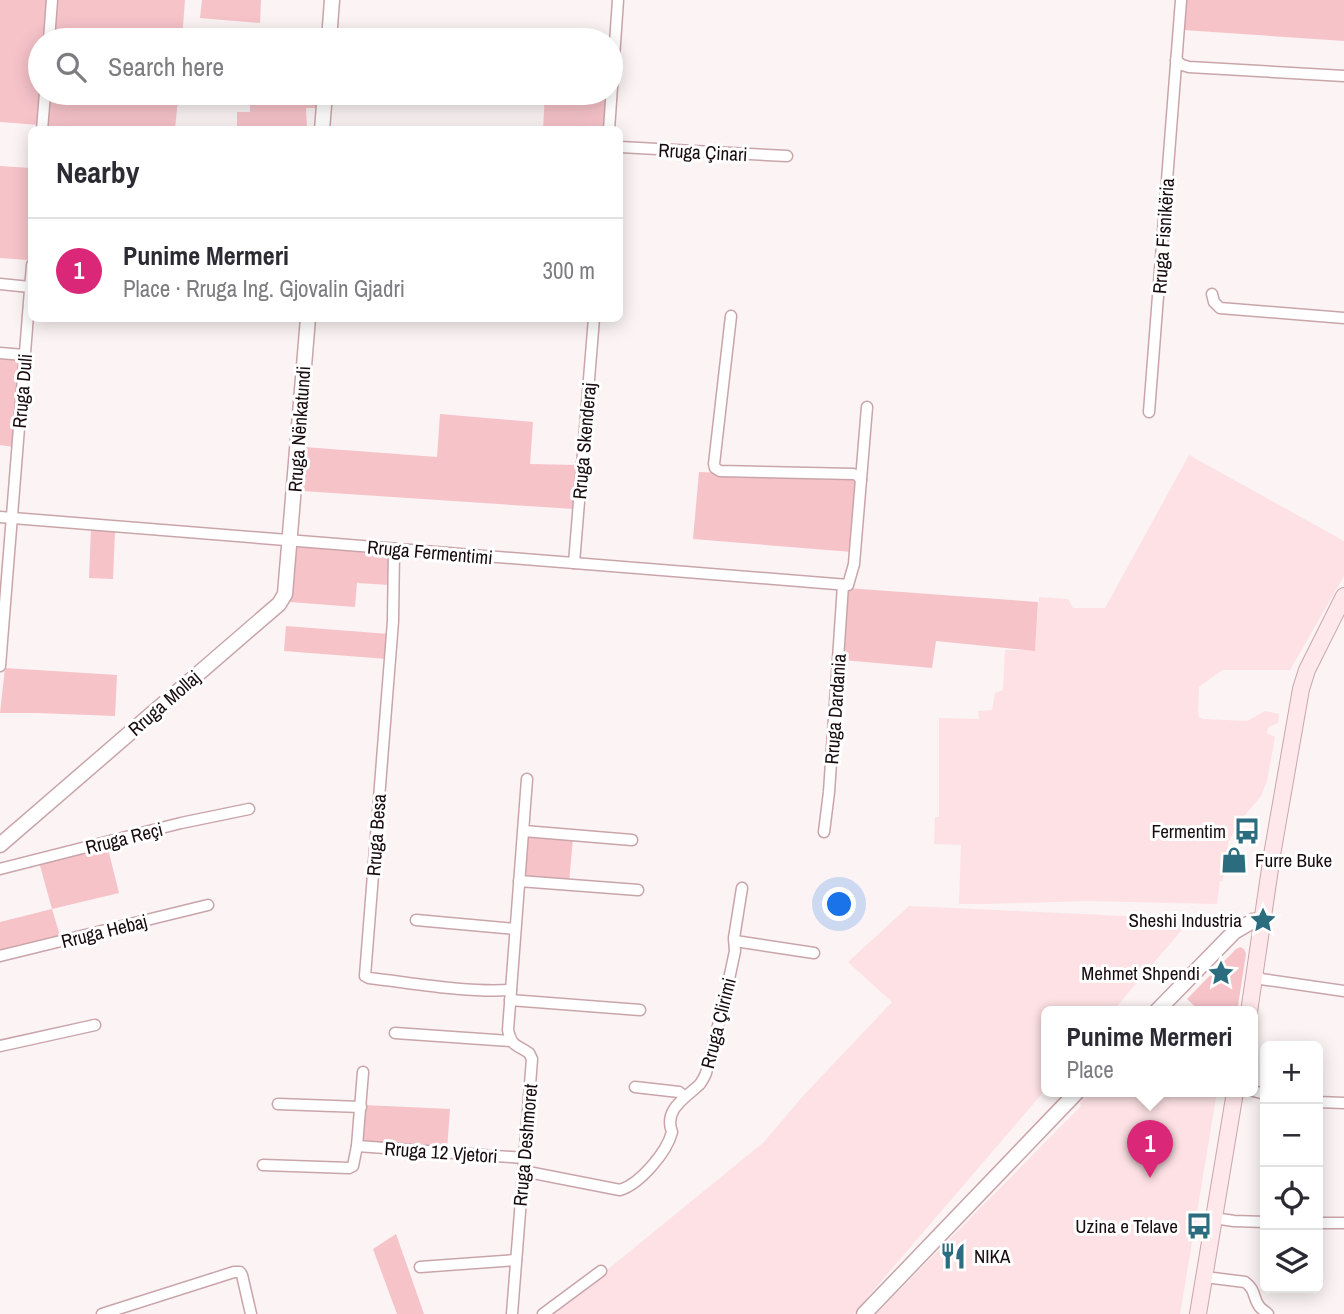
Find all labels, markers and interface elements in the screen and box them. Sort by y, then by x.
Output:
search box [28,28,623,105]
icon: search [52,48,90,86]
text: Search here [108,49,224,84]
street label: Rruga Çinari [658,137,748,167]
text: Nearby [56,152,139,192]
street label: Rruga Fisnikëria [1146,177,1180,295]
text: Punime Mermeri [123,238,289,273]
text: 1 [74,255,84,286]
text: 300 m [543,255,595,286]
text: Place · Rruga Ing. Gjovalin Gjadri [123,273,405,304]
street label: Rruga Duli [6,353,38,429]
street label: Rruga Nënkatundi [282,365,316,493]
street label: Rruga Skenderaj [566,382,602,500]
street label: Rruga Fermentimi [366,534,494,570]
street label: Rruga Dardania [818,652,852,765]
street label: Rruga Mollaj [122,665,206,741]
street label: Rruga Besa [360,793,392,877]
street label: Rruga Reçi [83,816,165,860]
bus stop icon: Fermentim [1232,816,1262,846]
place label: Fermentim [1151,818,1226,844]
shop icon: Furre Buke [1219,845,1249,875]
place label: Furre Buke [1255,847,1332,873]
your location [822,887,856,921]
place icon: Sheshi Industria [1248,905,1278,935]
place label: Sheshi Industria [1129,907,1242,933]
street label: Rruga Hebaj [58,908,150,954]
place icon: Mehmet Shpendi [1206,958,1236,988]
place label: Mehmet Shpendi [1081,960,1200,986]
street label: Rruga Çlirimi [694,975,742,1071]
popup [1041,1006,1258,1097]
text: Punime Mermeri [1067,1019,1232,1054]
map controls [1260,1041,1323,1293]
button: + [1260,1041,1323,1104]
text: Place [1067,1054,1114,1085]
street label: Rruga Deshmoret [507,1082,543,1207]
button: − [1260,1104,1323,1167]
pin: 1 [1127,1120,1173,1178]
street label: Rruga 12 Vjetori [384,1135,498,1169]
button: locate [1260,1167,1323,1230]
bus stop icon: Uzina e Telave [1184,1211,1214,1241]
place label: Uzina e Telave [1075,1213,1178,1239]
button: layers [1260,1230,1323,1293]
restaurant icon: NIKA [938,1241,968,1271]
place label: NIKA [974,1243,1011,1269]

